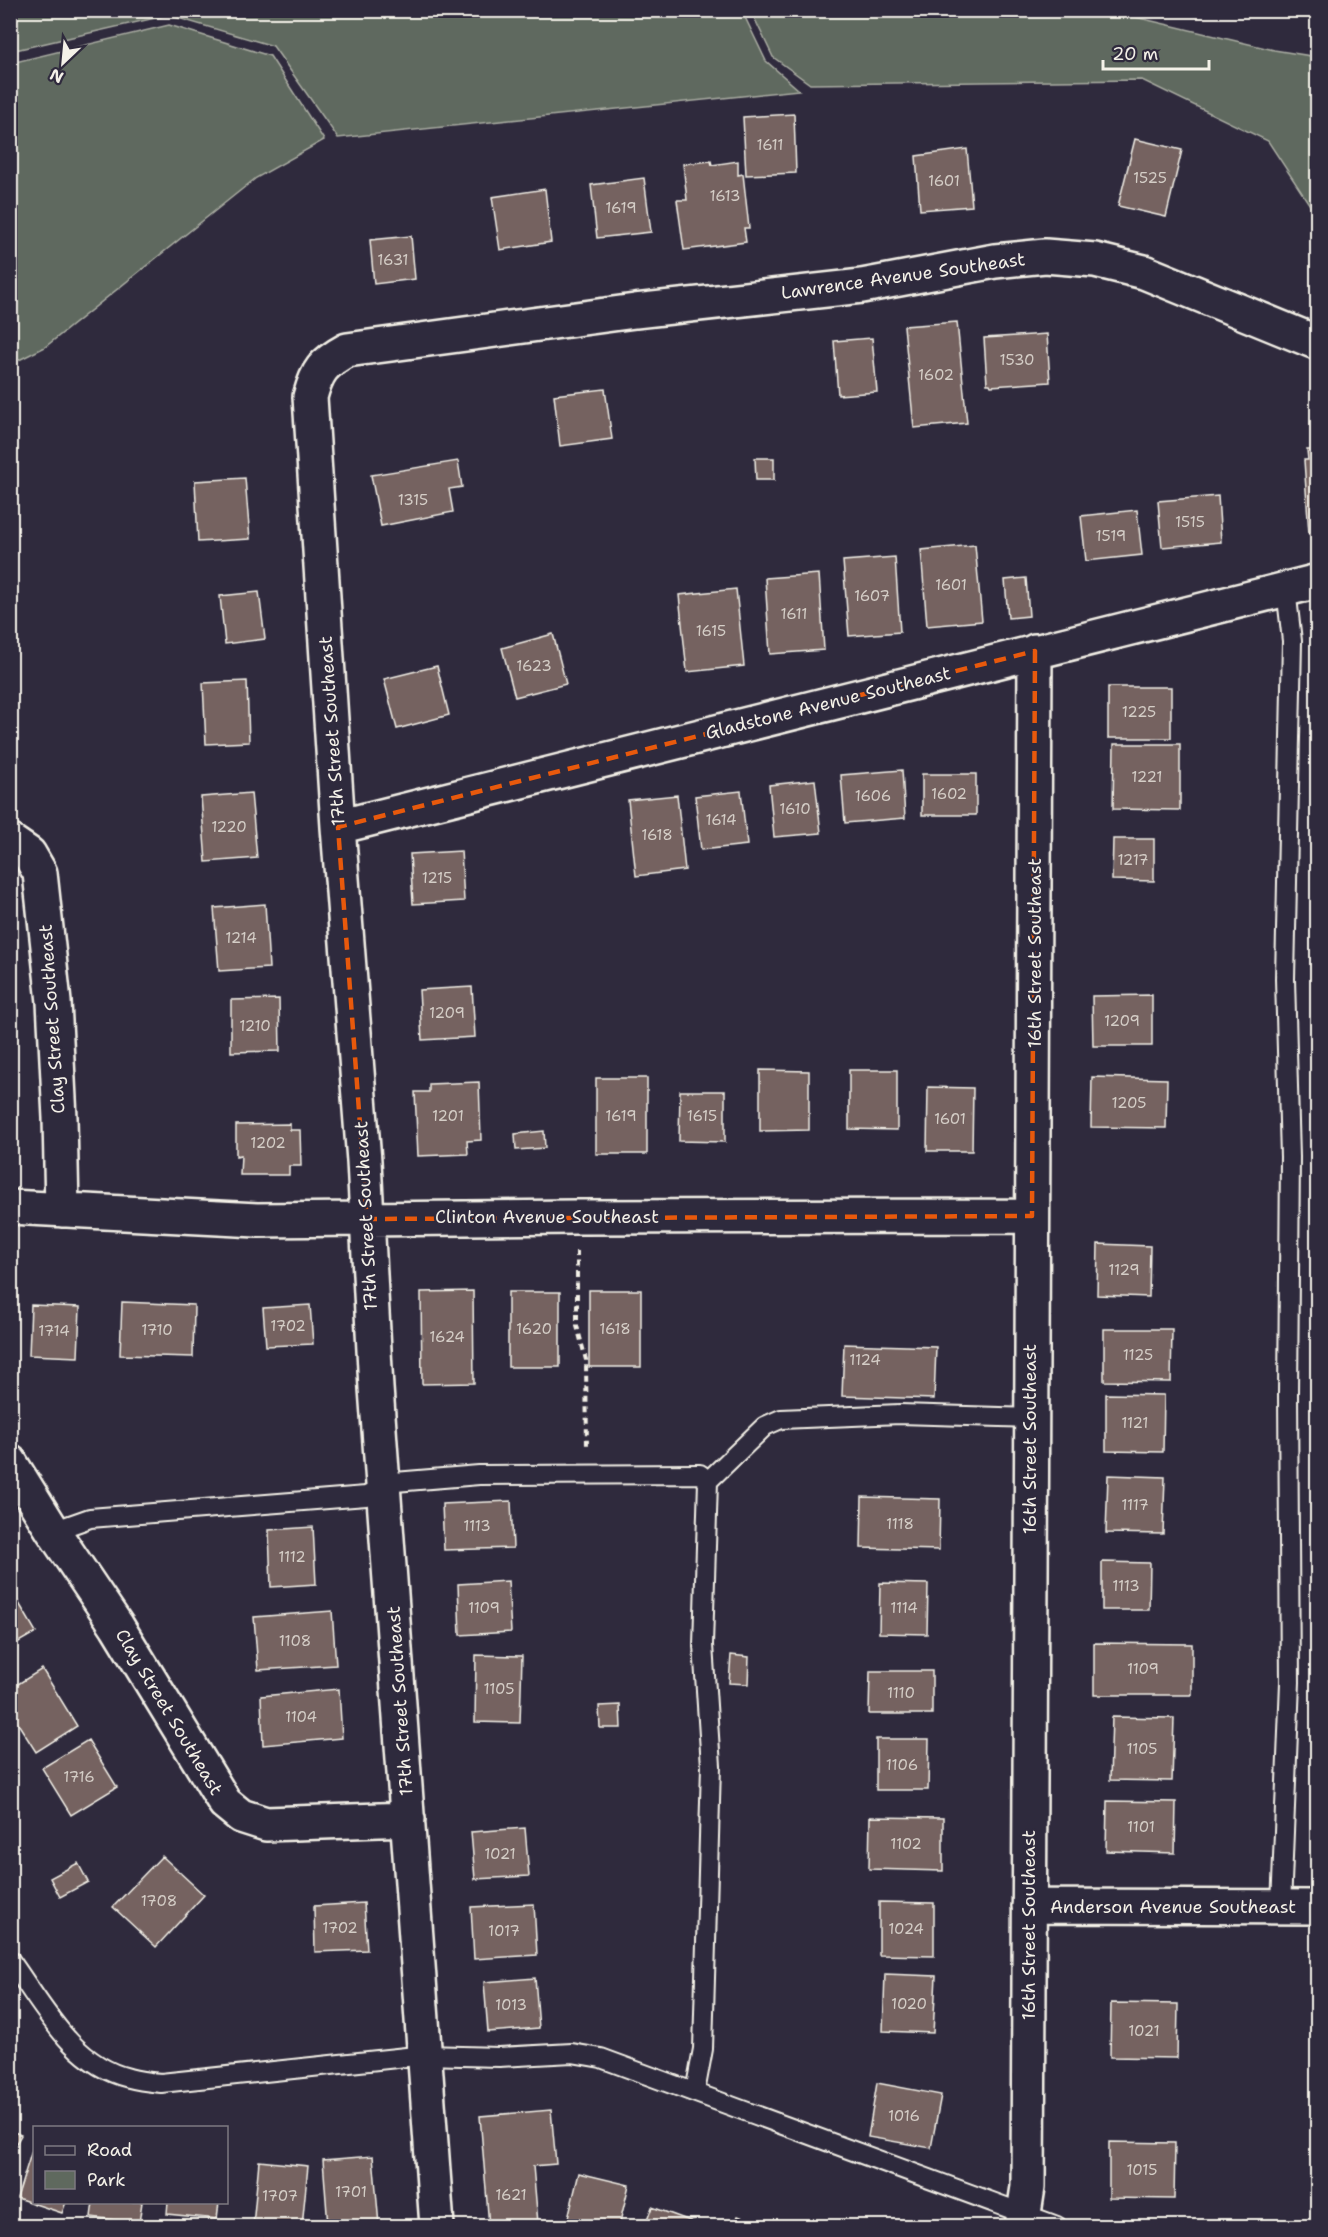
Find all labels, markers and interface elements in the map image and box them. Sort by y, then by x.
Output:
north arrow [33,33,93,93]
scale bar [1103,33,1210,71]
text: 20 m [1112,42,1158,66]
text: N [46,64,67,88]
house number: 1611 [756,135,784,155]
house number: 1525 [1133,168,1167,188]
house number: 1601 [928,171,960,191]
house number: 1613 [709,186,741,206]
house number: 1619 [605,198,637,218]
street label: Lawrence Avenue Southeast [779,247,1027,305]
house number: 1631 [377,250,409,270]
house number: 1530 [999,350,1035,370]
house number: 1602 [918,365,954,385]
house number: 1315 [398,490,428,510]
house number: 1515 [1175,512,1205,532]
house number: 1519 [1096,526,1126,546]
house number: 1601 [935,575,967,595]
house number: 1607 [854,586,890,606]
house number: 1611 [780,604,808,624]
house number: 1615 [696,621,726,641]
street label: 17th Street Southeast [313,635,351,827]
house number: 1623 [516,656,552,676]
street label: Gladstone Avenue Southeast [703,661,953,745]
house number: 1225 [1122,702,1156,722]
house number: 1221 [1131,767,1163,787]
house number: 1602 [931,784,967,804]
house number: 1606 [855,786,891,806]
house number: 1610 [779,799,811,819]
house number: 1614 [705,810,737,830]
house number: 1220 [211,817,247,837]
house number: 1618 [641,825,673,845]
house number: 1217 [1117,850,1149,870]
street label: 16th Street Southeast [1023,858,1047,1048]
house number: 1215 [422,868,452,888]
street label: Clay Street Southeast [33,923,71,1115]
house number: 1214 [225,928,257,948]
house number: 1209 [429,1003,465,1023]
house number: 1209 [1104,1011,1140,1031]
house number: 1210 [239,1016,271,1036]
house number: 1205 [1111,1093,1147,1113]
house number: 1201 [432,1106,464,1126]
house number: 1619 [605,1106,637,1126]
house number: 1615 [687,1106,717,1126]
house number: 1601 [934,1109,966,1129]
street label: 17th Street Southeast [349,1120,383,1312]
house number: 1202 [250,1133,286,1153]
street label: Clinton Avenue Southeast [435,1205,659,1229]
house number: 1129 [1108,1260,1140,1280]
house number: 1702 [270,1316,306,1336]
house number: 1620 [516,1319,552,1339]
house number: 1618 [599,1319,631,1339]
house number: 1710 [141,1320,173,1340]
house number: 1714 [38,1321,70,1341]
house number: 1624 [429,1327,465,1347]
street label: 16th Street Southeast [1018,1344,1042,1534]
house number: 1125 [1123,1345,1153,1365]
house number: 1124 [849,1350,881,1370]
house number: 1121 [1121,1413,1149,1433]
house number: 1117 [1121,1495,1149,1515]
house number: 1118 [886,1514,914,1534]
house number: 1113 [463,1516,491,1536]
house number: 1112 [278,1547,306,1567]
house number: 1113 [1112,1576,1140,1596]
house number: 1109 [468,1598,500,1618]
house number: 1114 [890,1598,918,1618]
street label: 17th Street Southeast [381,1605,419,1797]
street label: Clay Street Southeast [110,1624,228,1800]
house number: 1108 [279,1631,311,1651]
house number: 1109 [1127,1659,1159,1679]
house number: 1105 [483,1679,515,1699]
house number: 1110 [887,1683,915,1703]
house number: 1104 [285,1707,317,1727]
house number: 1105 [1126,1739,1158,1759]
house number: 1106 [886,1755,918,1775]
house number: 1716 [63,1767,95,1787]
house number: 1101 [1127,1817,1155,1837]
street label: 16th Street Southeast [1017,1830,1041,2020]
house number: 1102 [890,1834,922,1854]
house number: 1021 [484,1844,516,1864]
house number: 1708 [141,1891,177,1911]
street label: Anderson Avenue Southeast [1050,1895,1296,1919]
house number: 1702 [322,1918,358,1938]
house number: 1024 [888,1919,924,1939]
house number: 1017 [488,1921,520,1941]
house number: 1020 [891,1994,927,2014]
house number: 1013 [495,1995,527,2015]
house number: 1021 [1128,2021,1160,2041]
house number: 1016 [888,2106,920,2126]
legend [33,2126,228,2204]
text: Road [87,2138,132,2162]
house number: 1015 [1126,2160,1158,2180]
text: Park [87,2168,126,2192]
house number: 1701 [335,2182,367,2202]
house number: 1621 [495,2185,527,2205]
house number: 1707 [262,2186,298,2206]

